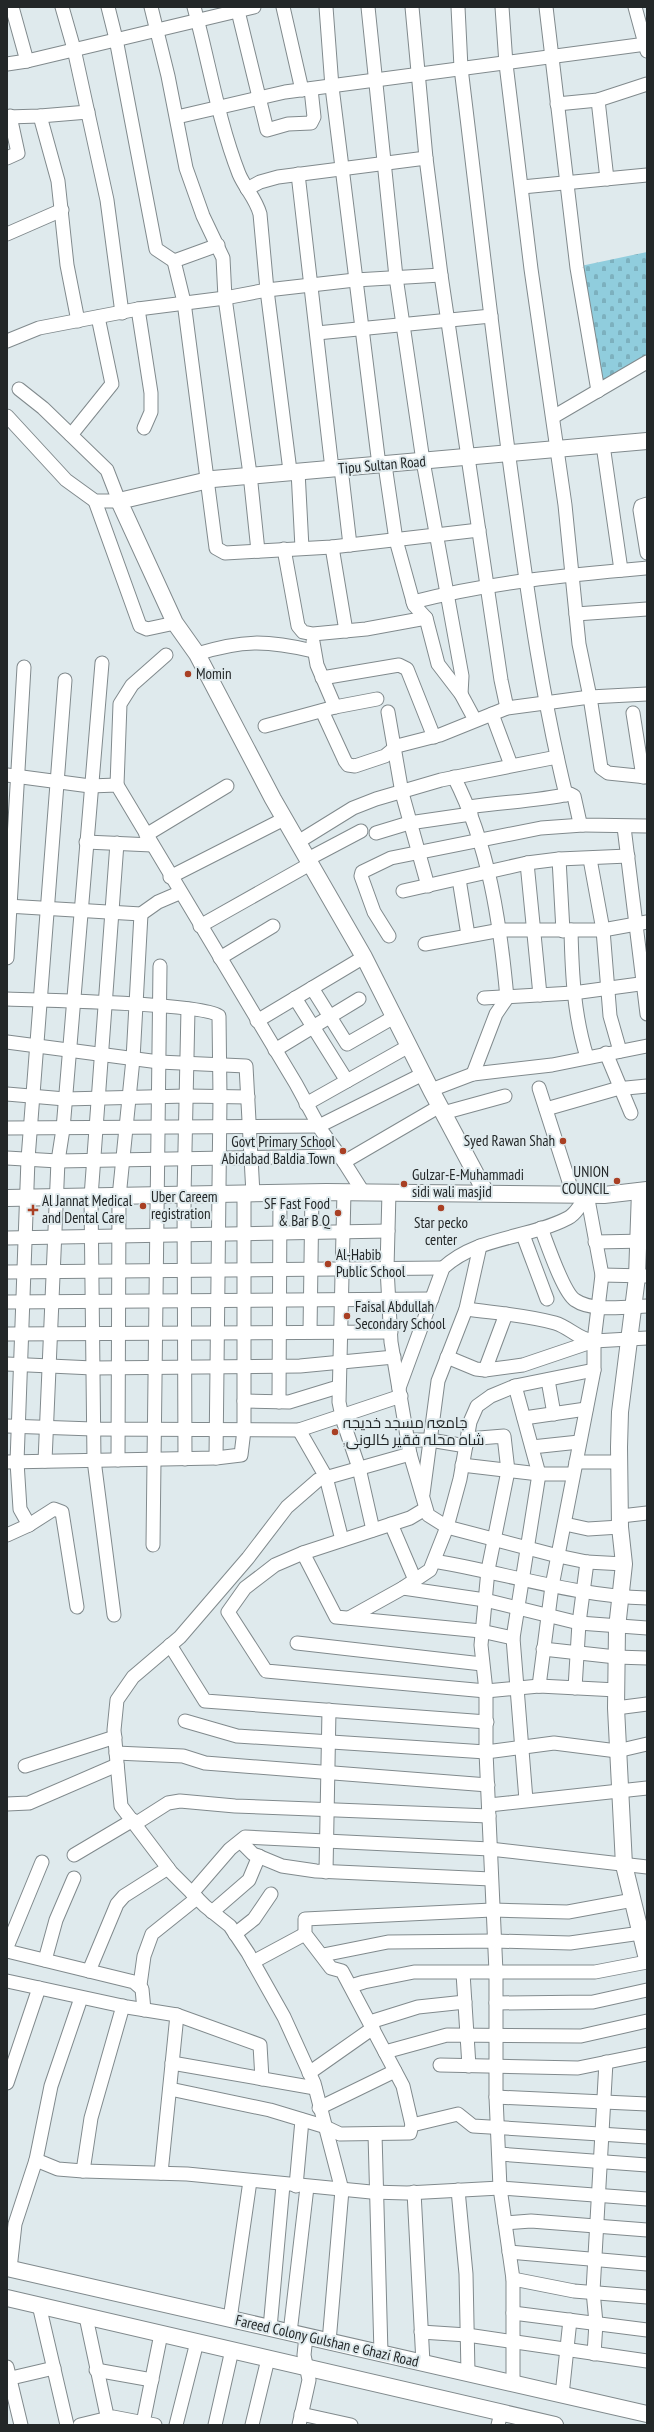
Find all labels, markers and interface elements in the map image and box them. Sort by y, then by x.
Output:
street label: Tipu Sultan Road [337,451,427,478]
place label: Momin [196,664,232,683]
marker: Momin [183,669,193,679]
place label: Syed Rawan Shah [464,1131,555,1150]
place label: Govt Primary School Abidabad Baldia Town [221,1132,336,1168]
marker: Syed Rawan Shah [558,1136,568,1146]
marker: Govt Primary School Abidabad Baldia Town [338,1146,348,1156]
place label: UNION COUNCIL [562,1162,610,1198]
place label: Gulzar-E-Muhammadi sidi wali masjid [412,1165,524,1201]
marker: UNION COUNCIL [612,1176,622,1186]
marker: Gulzar-E-Muhammadi sidi wali masjid [399,1179,409,1189]
place label: Uber Careem registration [151,1187,218,1223]
place label: Al Jannat Medical and Dental Care [42,1191,133,1227]
place label: SF Fast Food & Bar B Q [264,1194,331,1230]
marker: Uber Careem registration [138,1201,148,1211]
marker: Star pecko center [436,1203,446,1213]
marker: Al Jannat Medical and Dental Care [27,1204,39,1216]
marker: SF Fast Food & Bar B Q [333,1208,343,1218]
place label: Star pecko center [414,1213,468,1249]
place label: Al-Habib Public School [336,1245,406,1281]
marker: Al-Habib Public School [323,1259,333,1269]
place label: Faisal Abdullah Secondary School [355,1297,446,1333]
marker: Faisal Abdullah Secondary School [342,1311,352,1321]
place label: جامعہ مسجد خدیجہ ,شاہ محلہ فقیر کالونی [343,1413,484,1450]
marker: جامعہ مسجد خدیجہ ,شاہ محلہ فقیر کالونی [330,1427,340,1437]
street label: Fareed Colony Gulshan e Ghazi Road [234,2310,421,2371]

